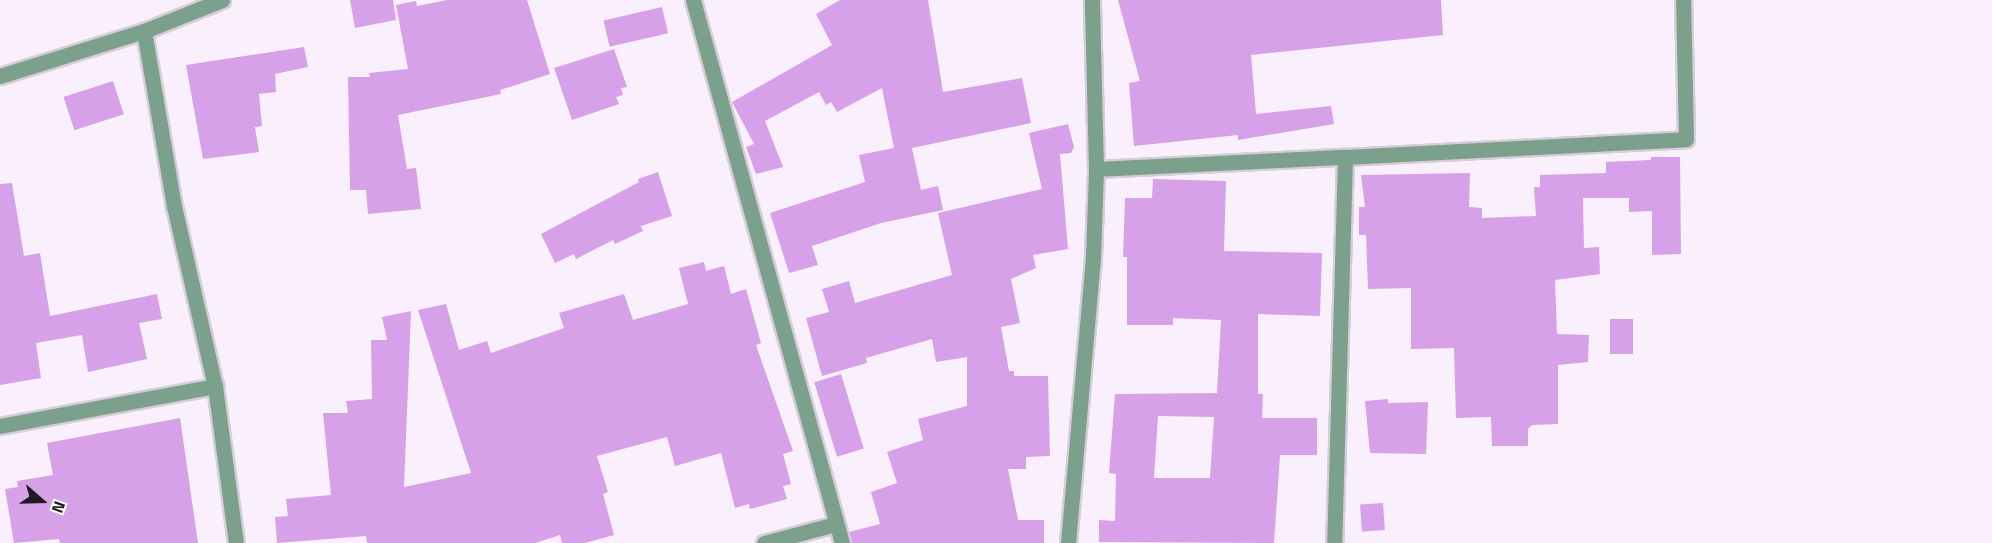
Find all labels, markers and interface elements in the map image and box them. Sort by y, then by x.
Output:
north arrow [12,471,72,531]
text: N [46,498,72,516]

